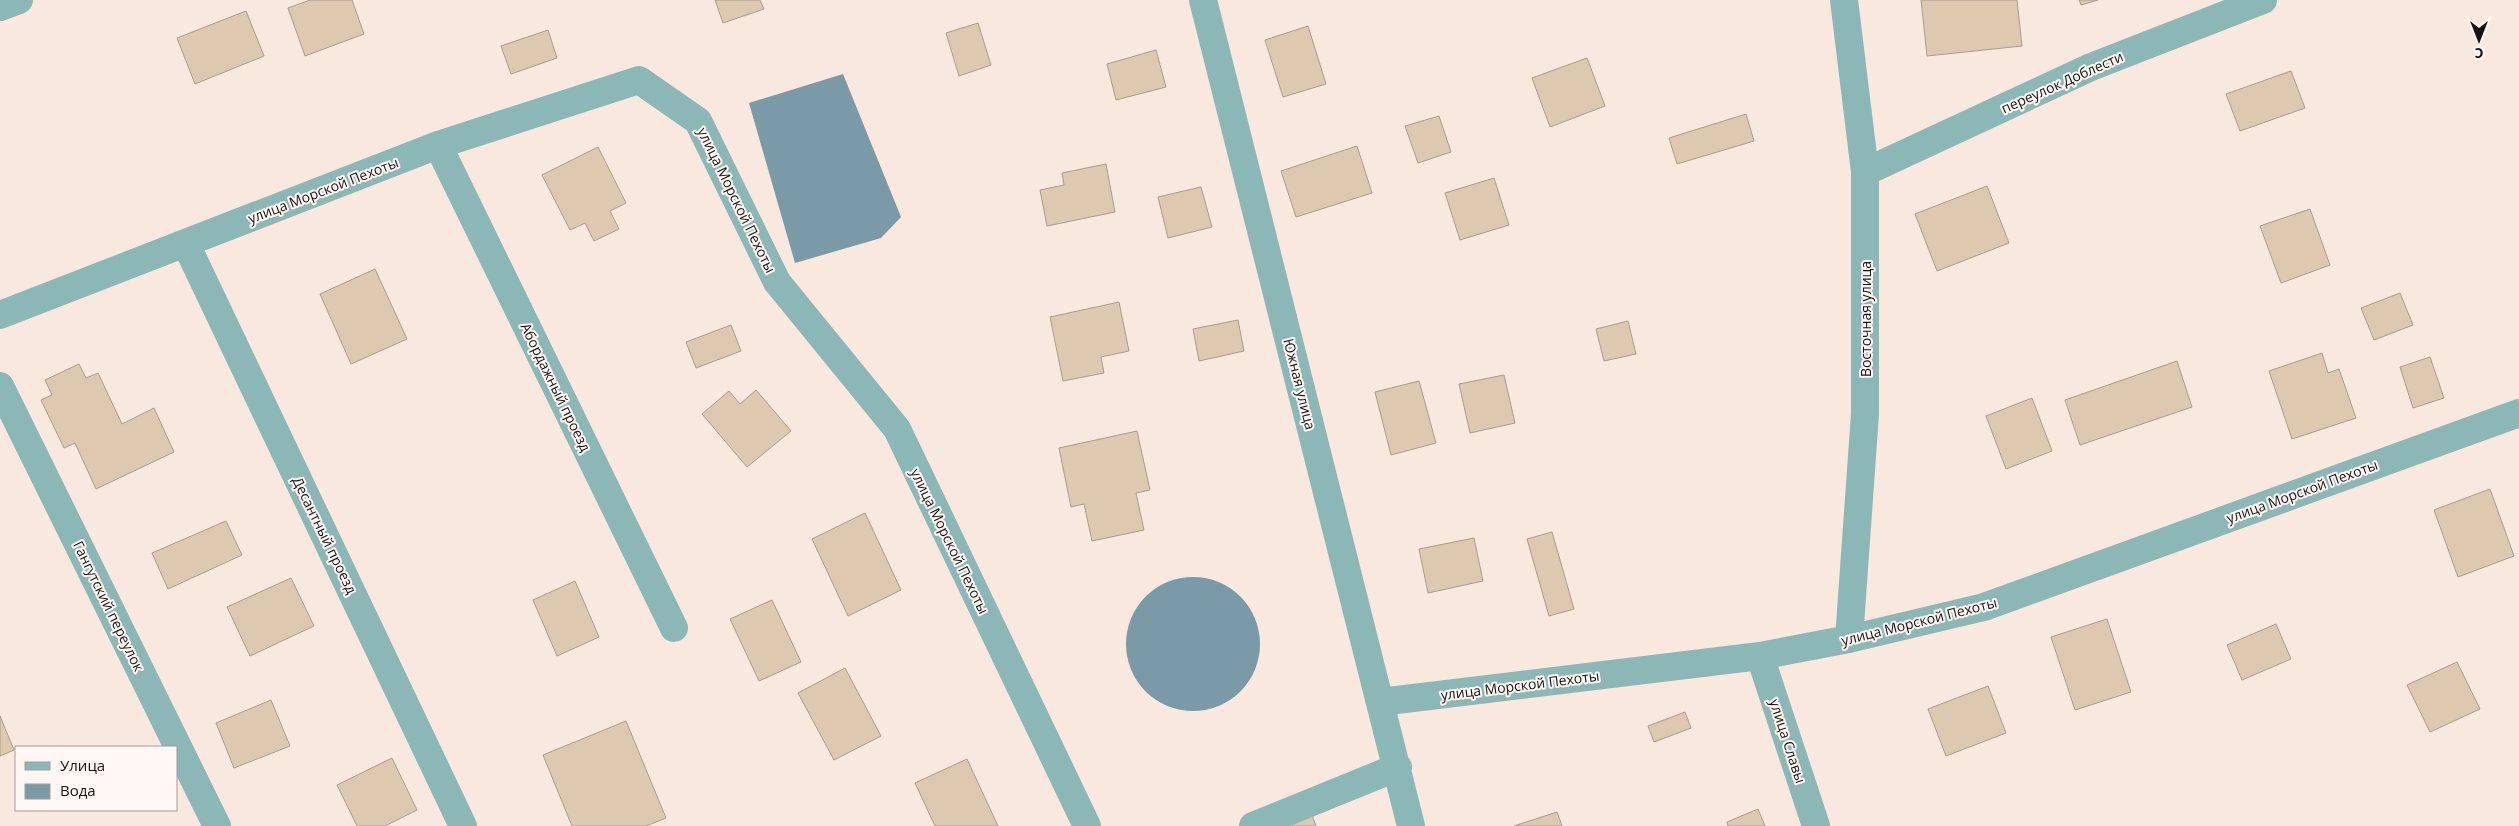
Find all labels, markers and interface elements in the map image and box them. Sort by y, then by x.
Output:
north arrow [2454,15,2504,65]
text: С [2474,44,2483,63]
street label: переулок Доблести [1998,47,2126,117]
street label: улица Морской Пехоты [693,124,781,276]
street label: улица Морской Пехоты [245,153,401,227]
street label: Восточная улица [1856,261,1875,377]
street label: Абордажный проезд [517,320,595,454]
street label: Южная улица [1279,336,1321,432]
street label: улица Морской Пехоты [2224,455,2380,527]
street label: улица Морской Пехоты [906,465,994,617]
street label: Десантный проезд [288,473,362,597]
street label: Гангутский переулок [69,538,149,675]
street label: улица Морской Пехоты [1839,592,1999,650]
street label: улица Морской Пехоты [1440,666,1600,704]
street label: улица Славы [1765,696,1811,786]
legend [15,746,178,811]
text: Улица [60,755,105,775]
text: Вода [60,780,96,800]

